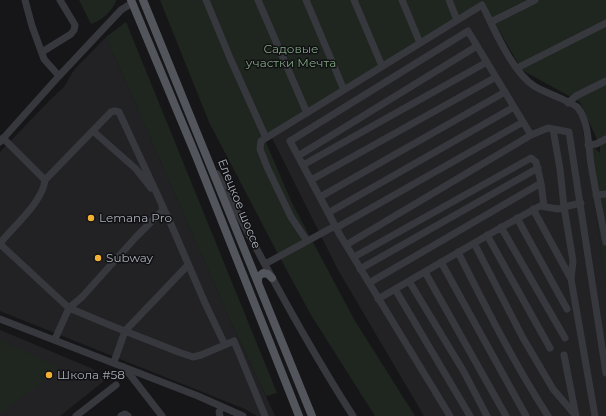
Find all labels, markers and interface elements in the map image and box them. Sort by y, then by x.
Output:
park label: Садовые участки Мечта [246,42,336,70]
street label: Елецкое шоссе [214,157,264,251]
place label: Lemana Pro [99,211,172,225]
marker: Lemana Pro [86,213,96,223]
place label: Subway [106,251,153,265]
marker: Subway [93,253,103,263]
place label: Школа #58 [57,368,125,382]
marker: Школа #58 [44,370,54,380]

